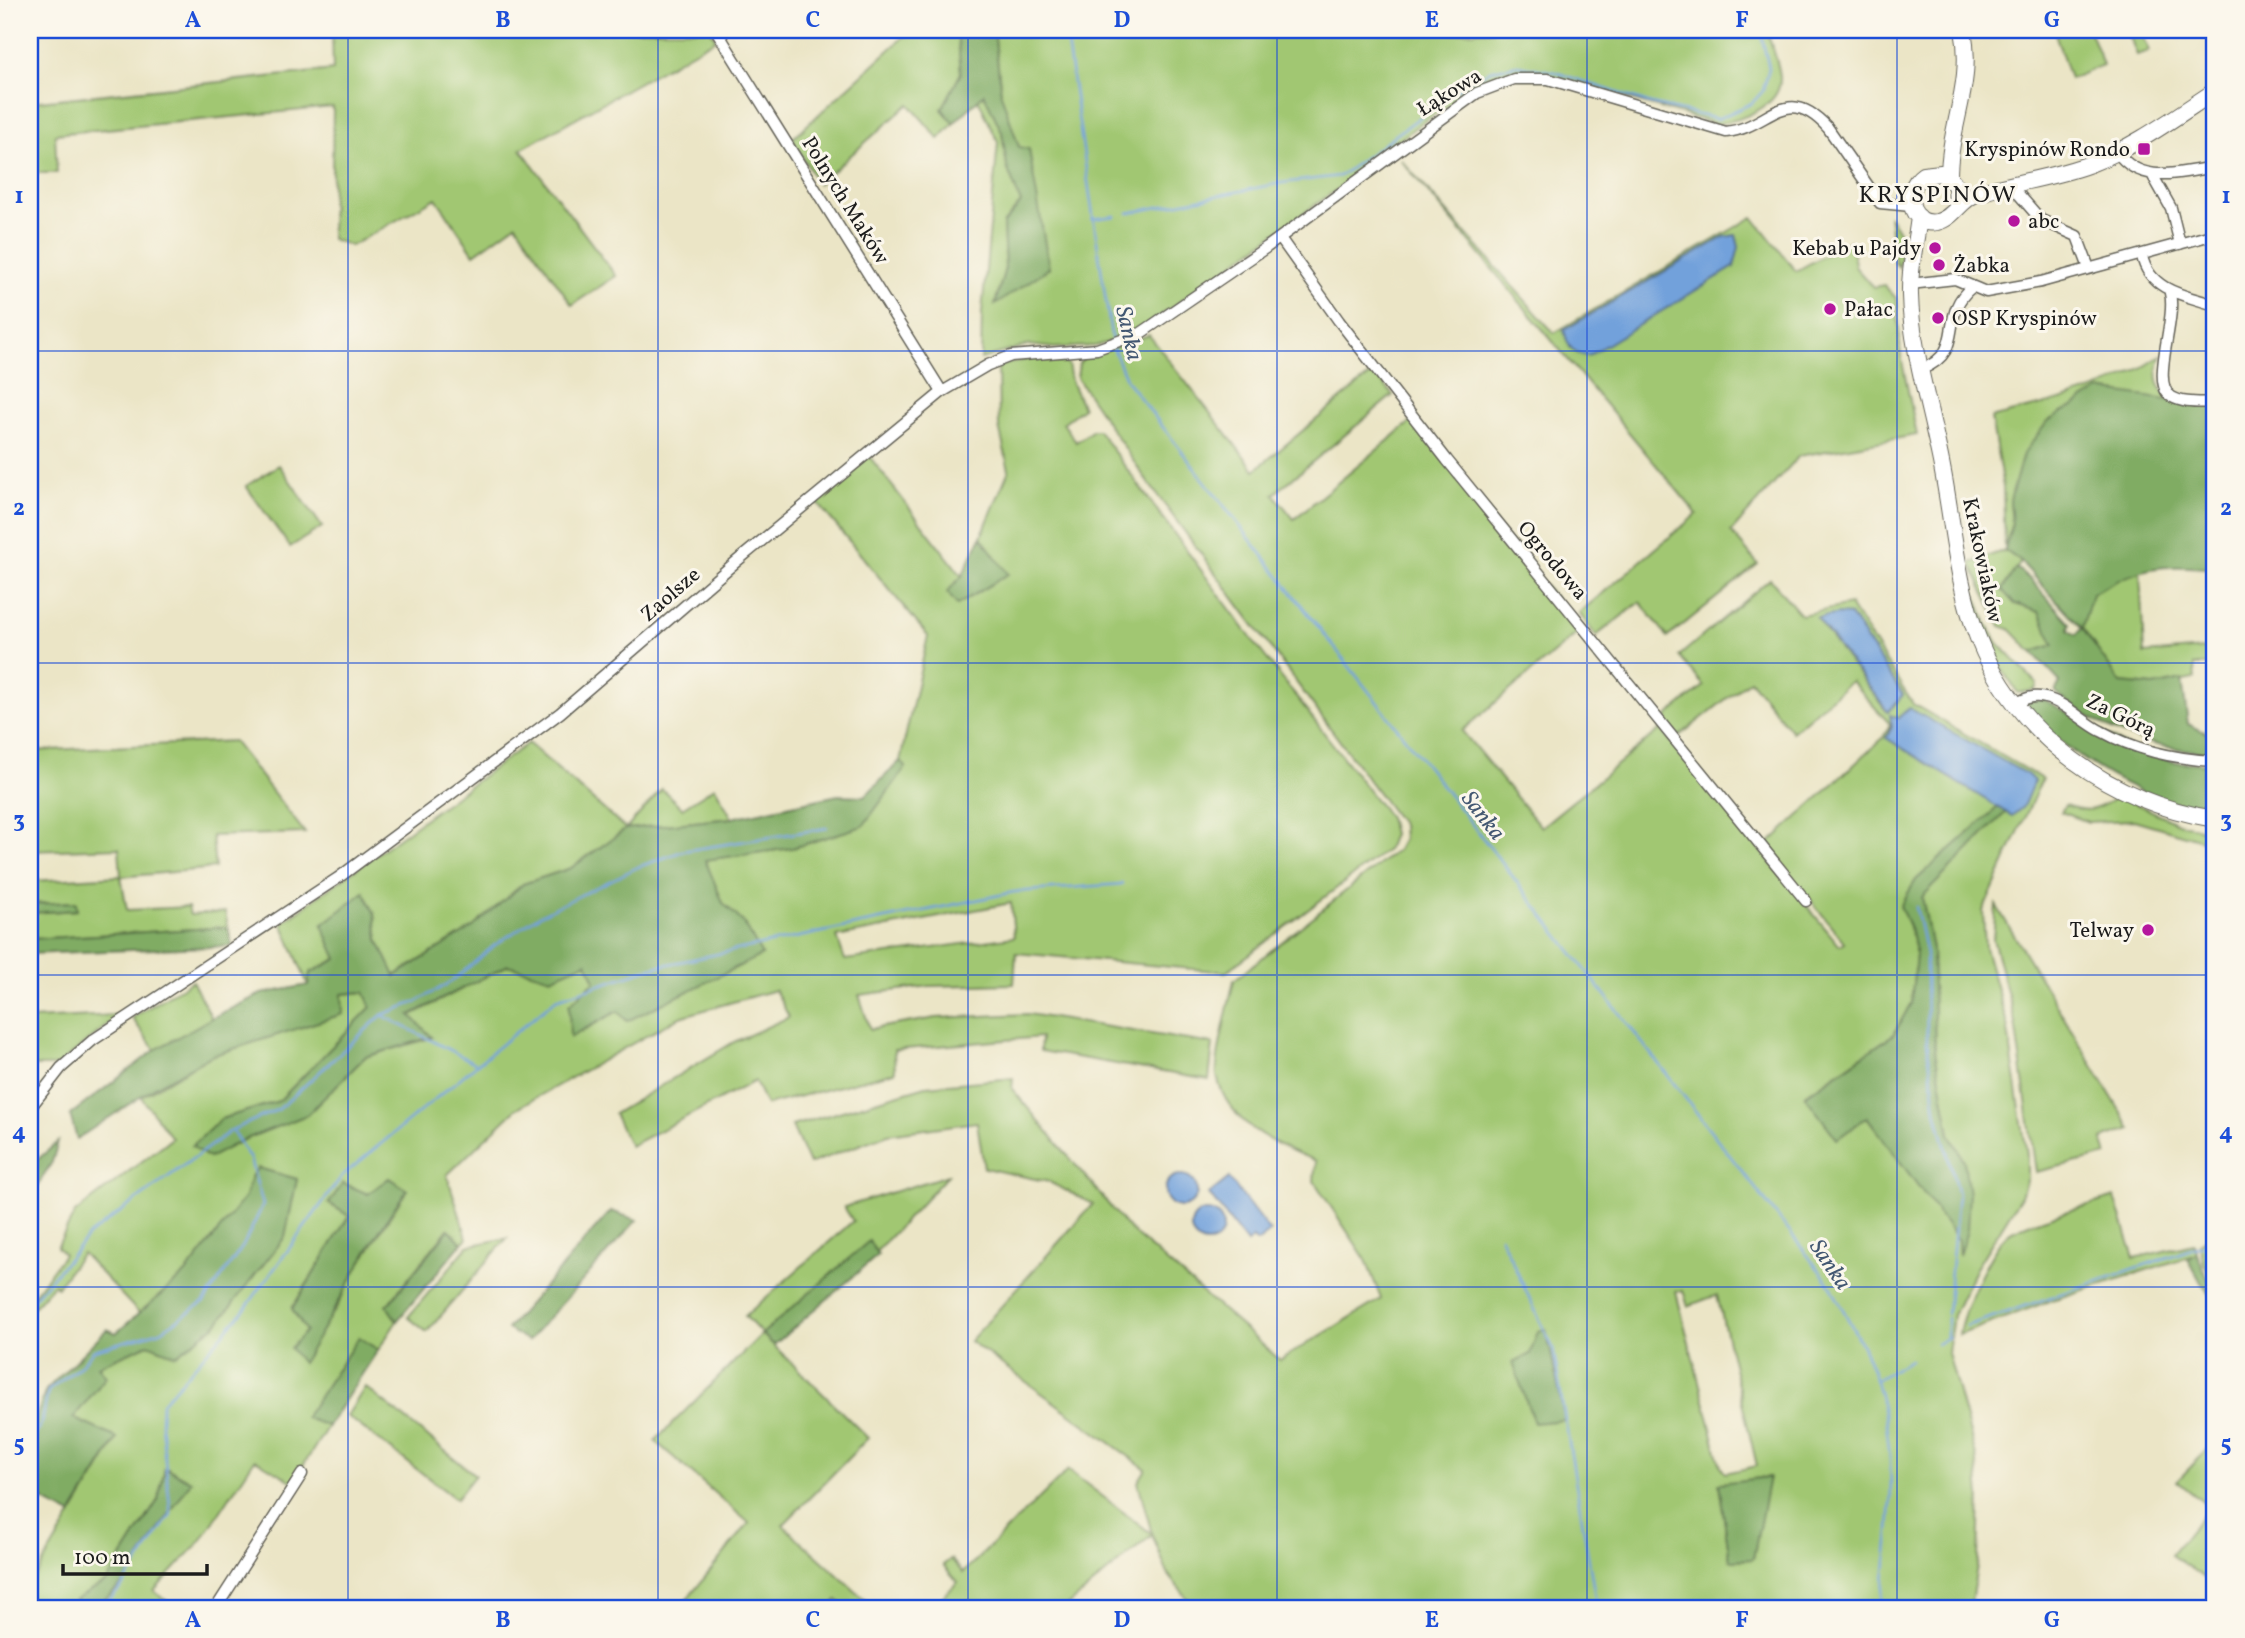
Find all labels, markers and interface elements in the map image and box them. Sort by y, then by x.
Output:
text: A [185,5,201,37]
text: B [495,5,511,37]
text: C [806,5,820,37]
text: D [1114,5,1131,37]
text: E [1425,5,1439,37]
text: F [1735,5,1749,37]
text: G [2044,5,2060,37]
street label: Łąkowa [1412,62,1488,124]
street label: Polnych Maków [794,131,896,270]
place label: Kryspinów Rondo [1964,136,2130,165]
marker: Kryspinów Rondo [2136,141,2152,157]
district label: KRYSPINÓW [1859,179,2017,213]
text: 1 [14,181,24,213]
text: 1 [2221,181,2231,213]
place label: abc [2028,208,2059,237]
marker: abc [2006,213,2022,229]
place label: Kebab u Pajdy [1792,235,1922,264]
marker: Kebab u Pajdy [1927,240,1943,256]
place label: Żabka [1953,252,2010,281]
marker: Żabka [1931,257,1947,273]
place label: Pałac [1844,296,1893,325]
marker: Pałac [1822,301,1838,317]
water label: Sanka [1106,303,1150,364]
place label: OSP Kryspinów [1952,305,2097,334]
marker: OSP Kryspinów [1930,310,1946,326]
text: 2 [13,493,25,525]
text: 2 [2220,493,2232,525]
street label: Krakowiaków [1954,495,2009,625]
street label: Ogrodowa [1510,515,1594,607]
street label: Zaolsze [635,561,707,629]
street label: Za Górą [2081,687,2160,746]
water label: Sanka [1453,785,1512,848]
text: 3 [13,805,25,837]
text: 3 [2220,805,2232,837]
place label: Telway [2070,917,2135,946]
marker: Telway [2140,922,2156,938]
text: 4 [12,1117,26,1149]
text: 4 [2219,1117,2233,1149]
water label: Sanka [1801,1233,1858,1297]
text: 5 [13,1429,25,1461]
text: 5 [2220,1429,2232,1461]
scale bar [63,1533,206,1577]
text: 100 m [74,1544,131,1573]
text: A [185,1605,201,1637]
text: B [495,1605,511,1637]
text: C [806,1605,820,1637]
text: D [1114,1605,1131,1637]
text: E [1425,1605,1439,1637]
text: F [1735,1605,1749,1637]
text: G [2044,1605,2060,1637]

